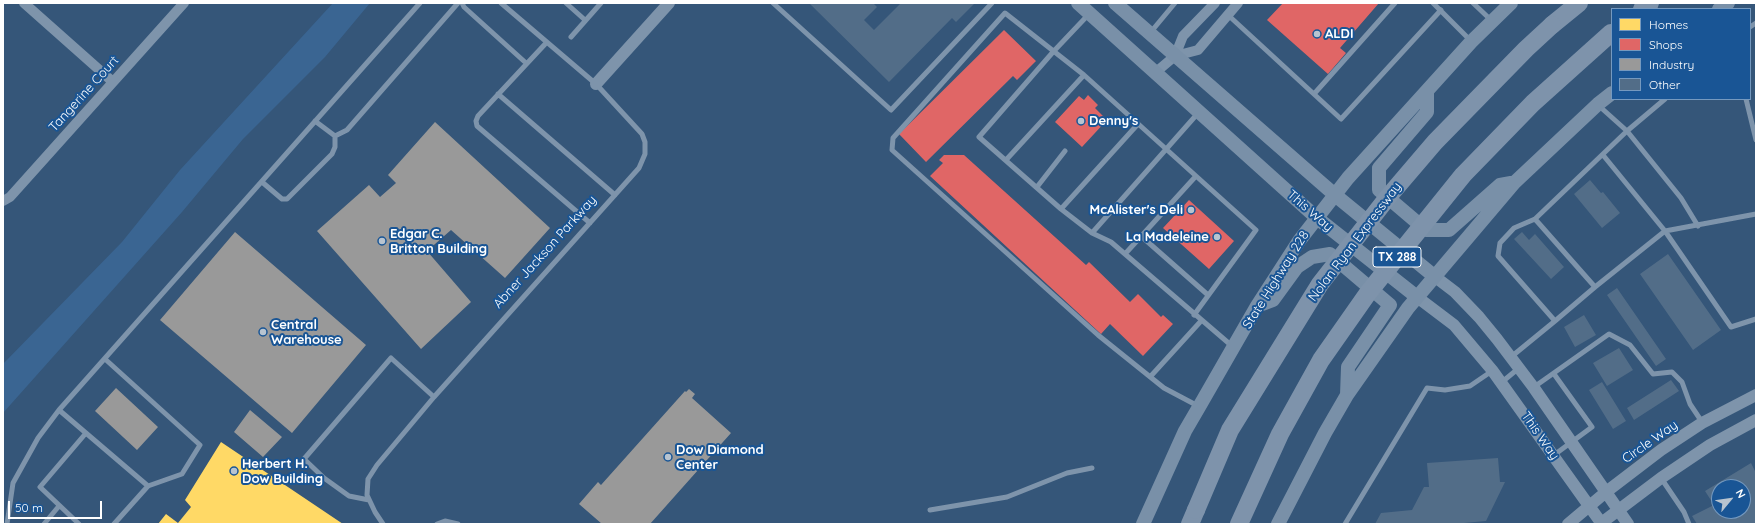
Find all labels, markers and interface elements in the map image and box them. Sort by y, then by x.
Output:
legend [1611,8,1751,100]
text: Homes [1649,17,1688,32]
place label: ALDI [1325,26,1353,42]
marker: ALDI [1312,29,1322,39]
text: Shops [1649,37,1683,52]
street label: Tangerine Court [46,53,122,135]
text: Industry [1649,57,1694,72]
text: Other [1649,77,1680,92]
place label: Denny's [1089,113,1138,129]
marker: Denny's [1076,116,1086,126]
street label: Nolan Ryan Expressway [1305,179,1405,305]
street label: This Way [1284,187,1336,235]
street label: Abner Jackson Parkway [490,192,600,312]
place label: McAlister's Deli [1090,202,1183,218]
marker: McAlister's Deli [1186,205,1196,215]
place label: Edgar C. Britton Building [390,226,487,257]
street label: State Highway 228 [1240,228,1312,332]
place label: La Madeleine [1126,229,1209,245]
marker: La Madeleine [1212,232,1222,242]
marker: Edgar C. Britton Building [377,236,387,246]
road number: TX 288 [1373,247,1421,267]
place label: Central Warehouse [271,317,342,348]
marker: Central Warehouse [258,327,268,337]
street label: This Way [1518,409,1562,463]
street label: Circle Way [1619,417,1681,467]
place label: Dow Diamond Center [676,442,764,473]
marker: Dow Diamond Center [663,452,673,462]
place label: Herbert H. Dow Building [242,456,323,487]
marker: Herbert H. Dow Building [229,466,239,476]
north arrow [1711,479,1751,519]
text: N [1733,487,1749,501]
scale bar [10,493,104,519]
text: 50 m [15,500,43,515]

